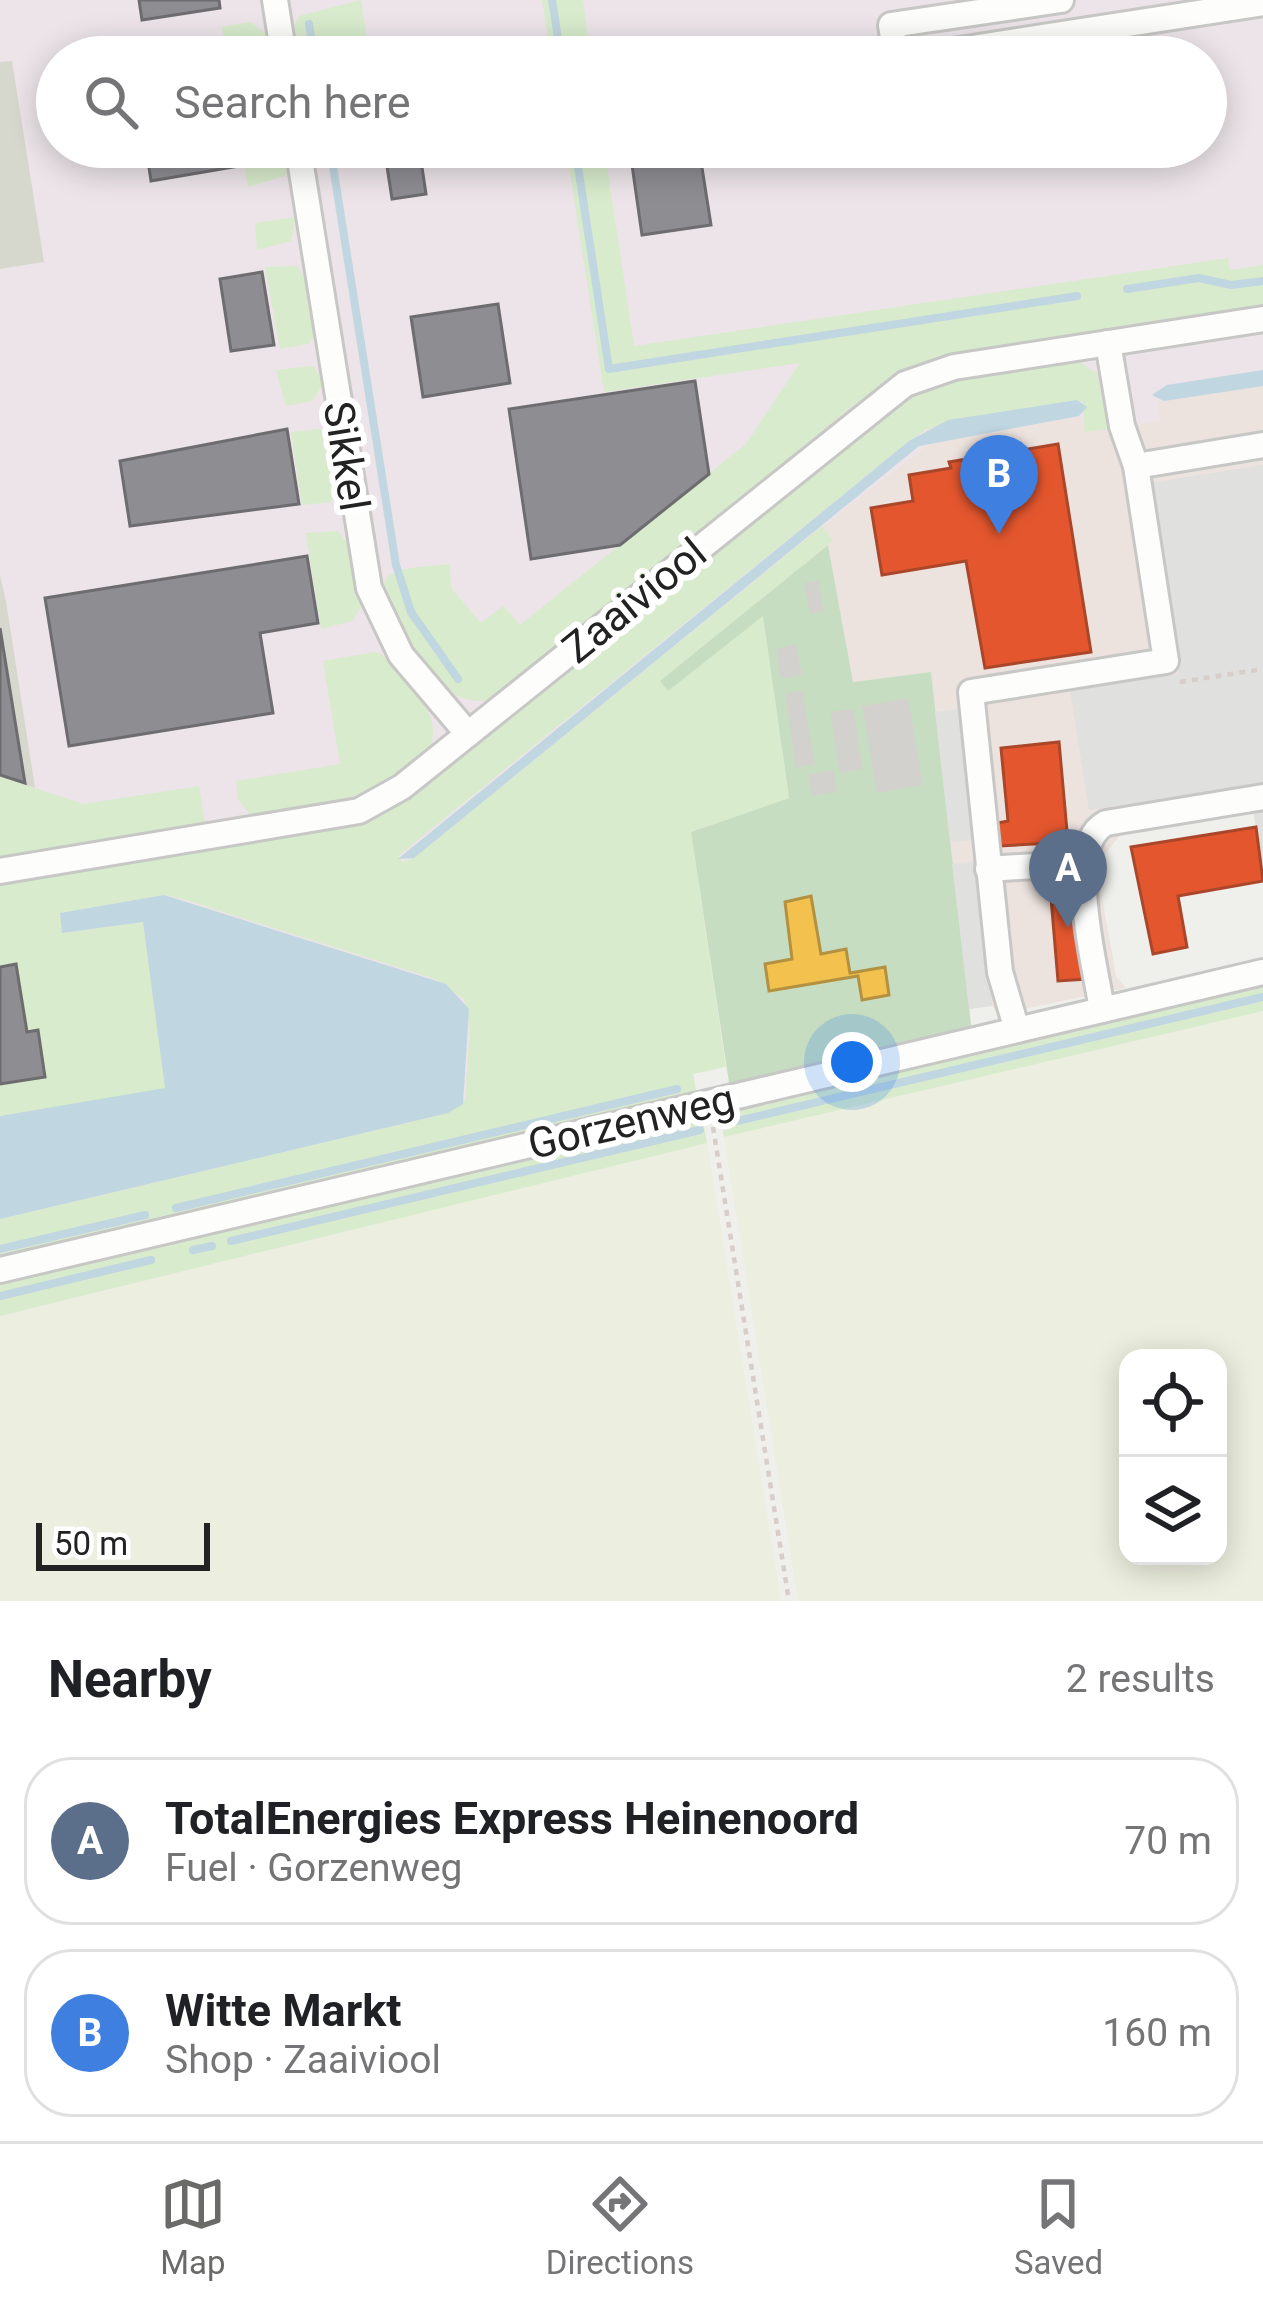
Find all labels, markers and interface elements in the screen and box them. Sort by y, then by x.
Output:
search box [36,36,1227,168]
icon: search [78,69,144,135]
text: Search here [174,76,411,129]
street label: Sikkel [314,398,379,514]
pin: B [960,435,1038,534]
street label: Zaaiviool [553,528,716,673]
pin: A [1029,829,1107,928]
your location [822,1032,882,1092]
street label: Gorzenweg [523,1074,739,1169]
map controls [1119,1349,1227,1565]
button: locate [1119,1349,1227,1457]
button: layers [1119,1457,1227,1565]
scale bar [36,1517,210,1570]
text: 50 m [54,1524,128,1563]
text: Nearby [48,1650,212,1709]
text: 2 results [1066,1656,1215,1702]
text: TotalEnergies Express Heinenoord [165,1792,859,1845]
text: A [77,1818,103,1864]
text: 70 m [1124,1818,1212,1864]
text: Fuel · Gorzenweg [165,1845,463,1891]
text: Witte Markt [165,1984,401,2037]
text: B [78,2010,102,2056]
text: 160 m [1102,2010,1212,2056]
text: Shop · Zaaiviool [165,2037,441,2083]
tab: Map [160,2171,226,2282]
tab: Directions [546,2171,694,2282]
tab: Saved [1014,2171,1103,2282]

